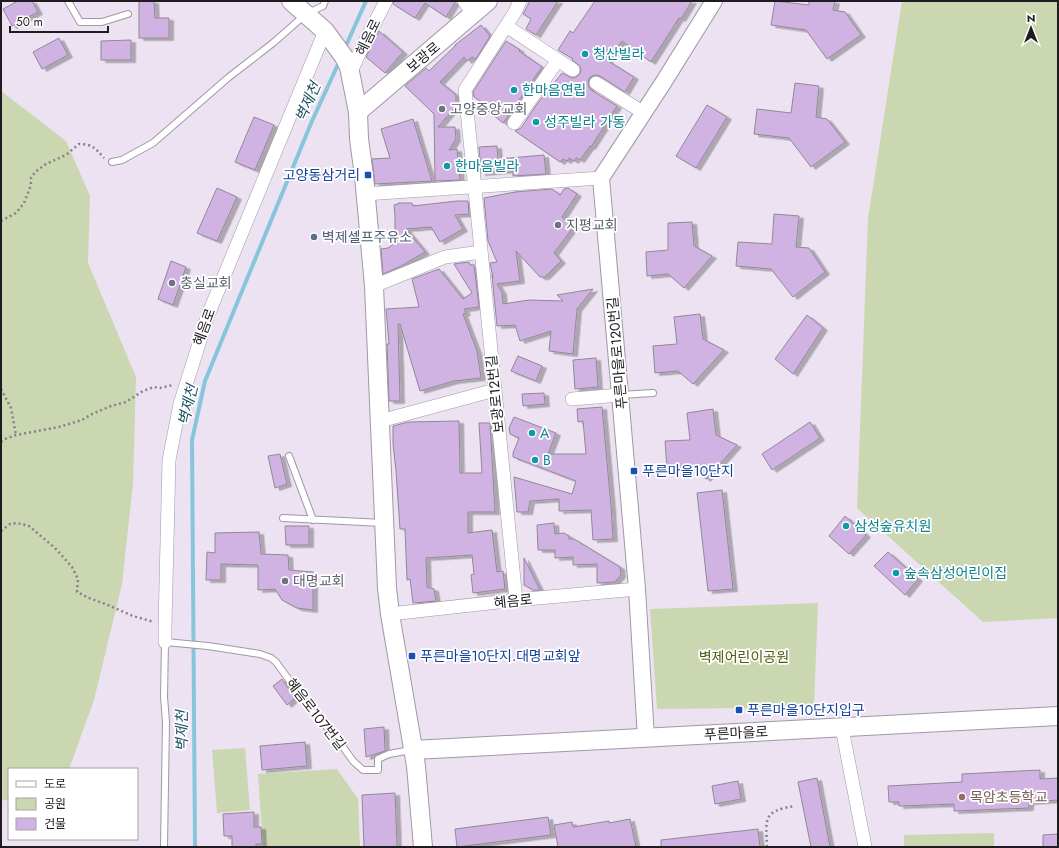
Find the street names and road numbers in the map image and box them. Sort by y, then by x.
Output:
street label: 혜음로 [351,15,386,59]
street label: 보광로 [402,37,444,77]
street label: 푸른마을로120번길 [602,296,632,410]
street label: 혜음로 [188,305,220,349]
street label: 보광로12번길 [481,354,509,434]
street label: 혜음로 [493,589,533,613]
street label: 혜음로107번길 [282,674,350,754]
street label: 푸른마을로 [703,721,769,745]

